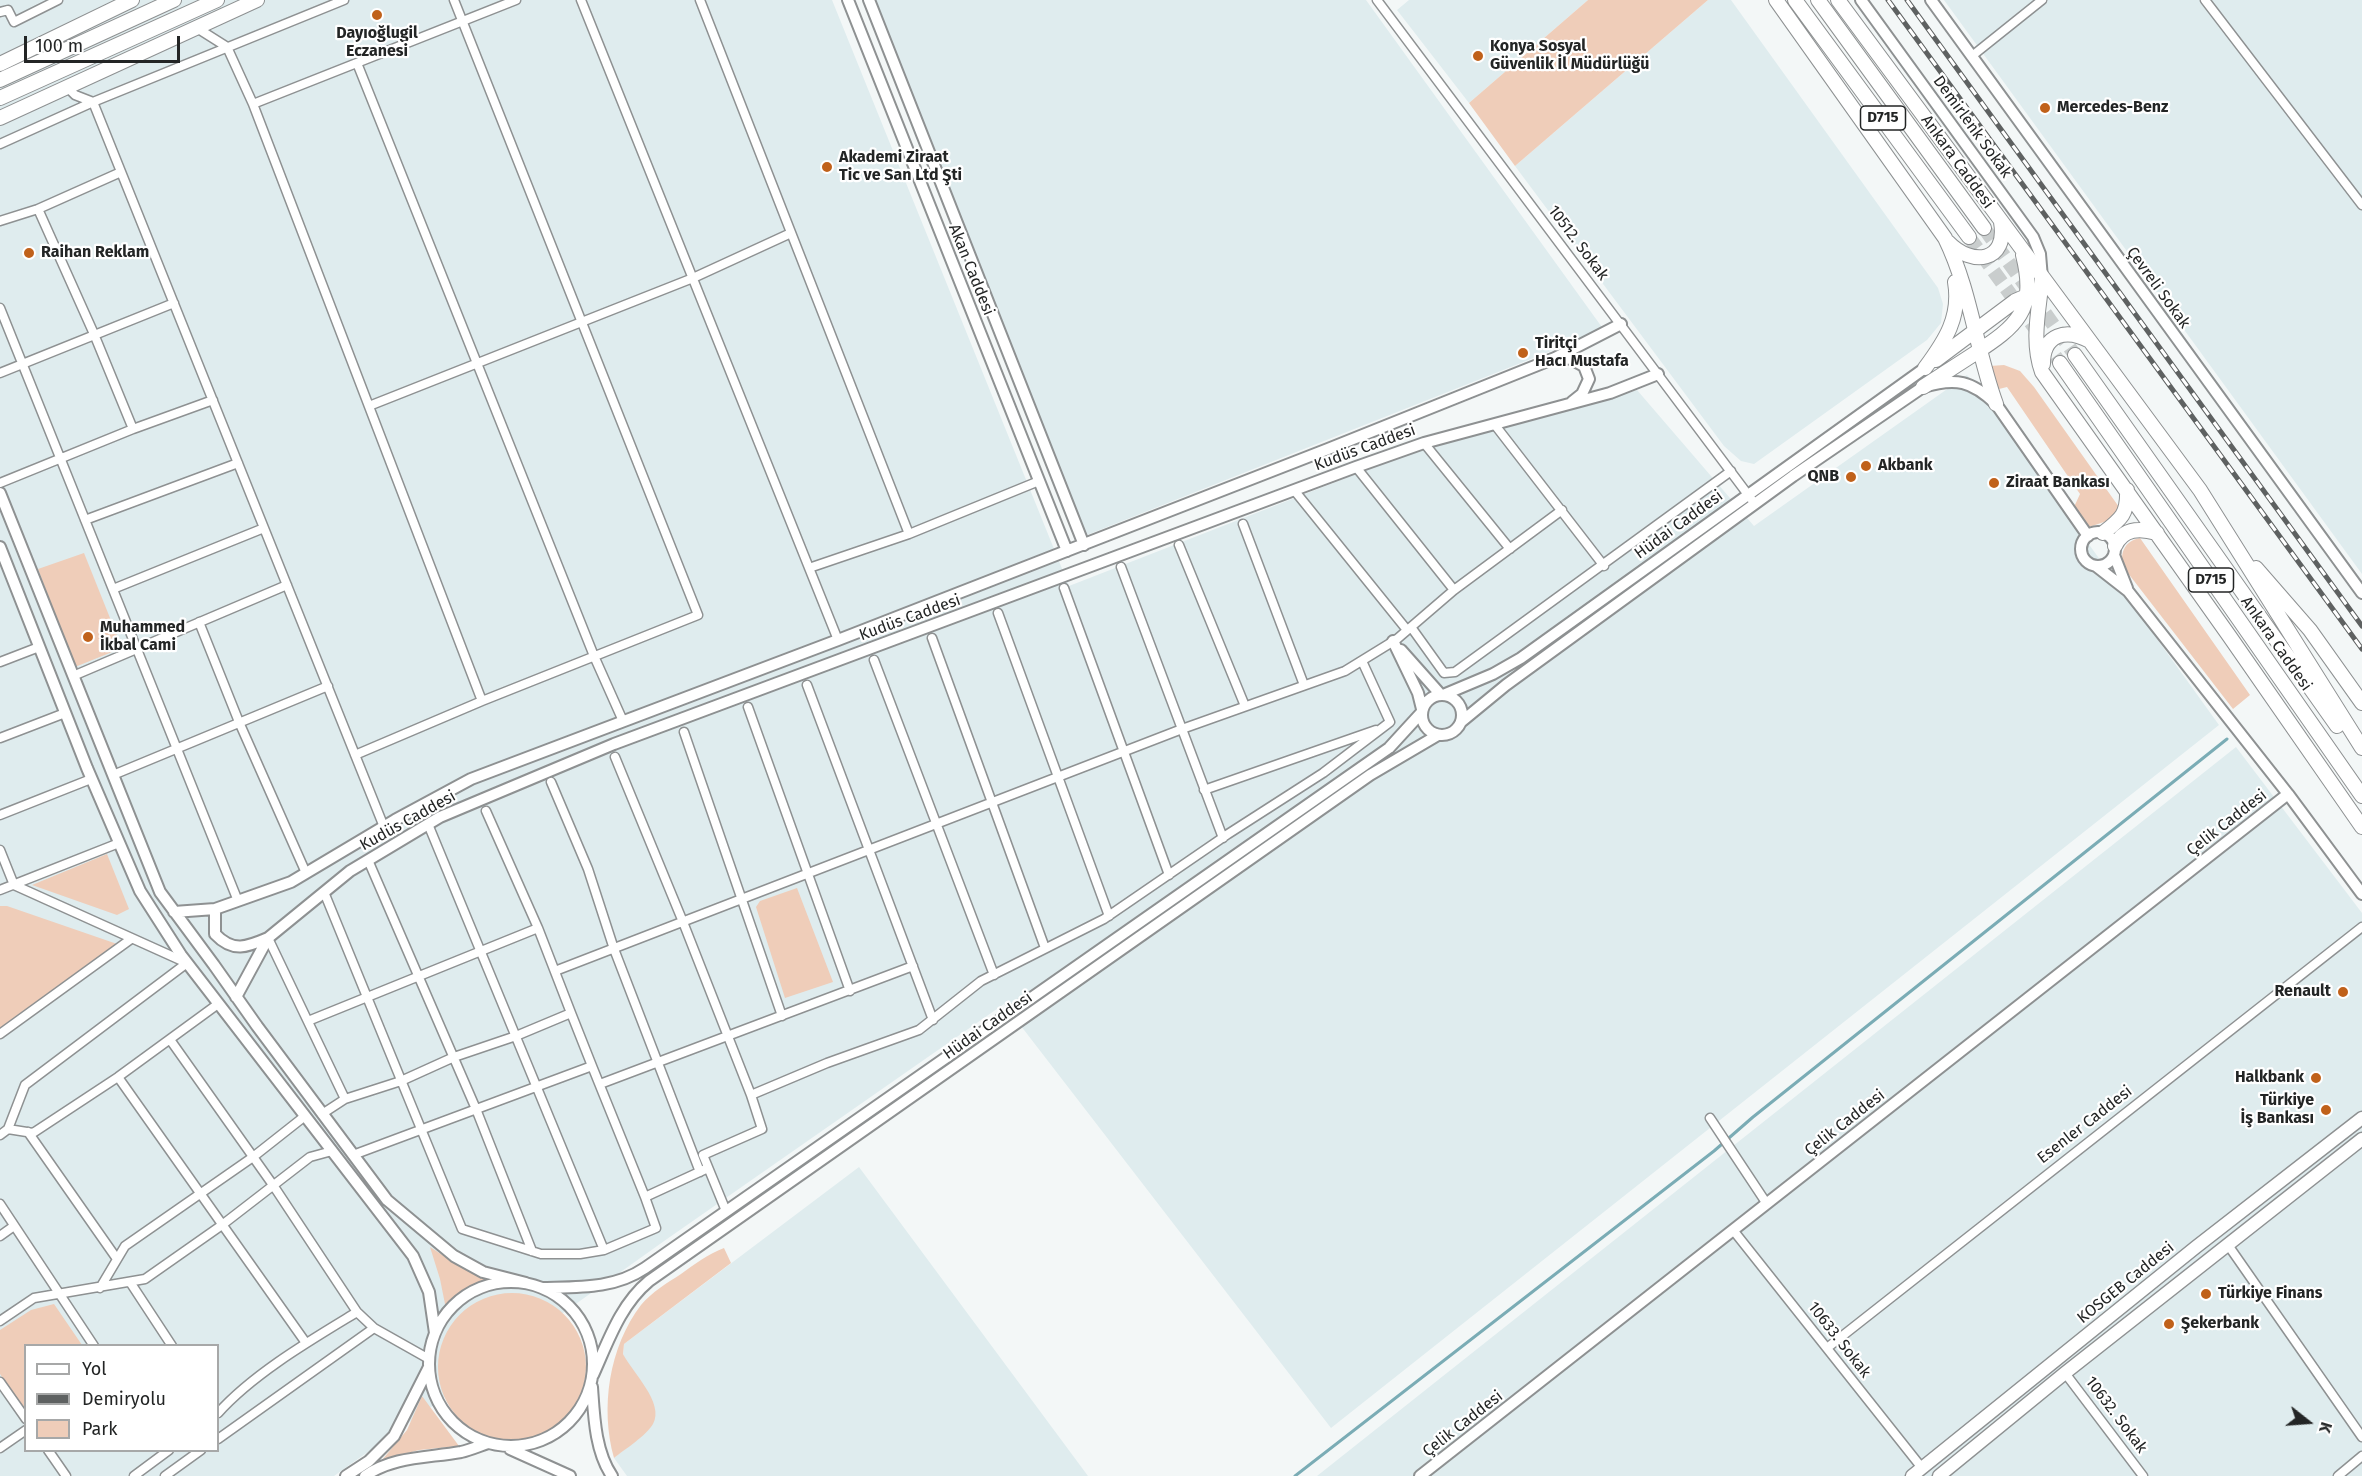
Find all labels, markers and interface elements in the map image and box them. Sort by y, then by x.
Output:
marker: Dayıoğlugil Eczanesi [370,8,384,22]
scale bar [27,24,183,62]
place label: Dayıoğlugil Eczanesi [336,24,418,62]
text: 100 m [35,35,83,57]
place label: Konya Sosyal Güvenlik İl Müdürlüğü [1490,37,1649,75]
marker: Konya Sosyal Güvenlik İl Müdürlüğü [1471,49,1485,63]
street label: Demirlenk Sokak [1929,72,2015,182]
place label: Mercedes-Benz [2057,98,2168,118]
marker: Mercedes-Benz [2038,101,2052,115]
road number: D715 [1860,106,1906,130]
street label: Ankara Caddesi [1917,111,1997,213]
place label: Akademi Ziraat Tic ve San Ltd Şti [839,148,962,186]
marker: Akademi Ziraat Tic ve San Ltd Şti [820,160,834,174]
street label: 10512. Sokak [1544,202,1612,284]
street label: Akan Caddesi [944,222,998,318]
place label: Raihan Reklam [41,243,149,263]
street label: Çevreli Sokak [2122,244,2194,332]
marker: Raihan Reklam [22,246,36,260]
place label: Tiritçi Hacı Mustafa [1535,334,1629,372]
marker: Tiritçi Hacı Mustafa [1516,346,1530,360]
street label: Kudüs Caddesi [1312,421,1418,475]
place label: Akbank [1878,456,1932,476]
marker: Akbank [1859,459,1873,473]
place label: QNB [1807,467,1839,487]
marker: QNB [1844,470,1858,484]
place label: Ziraat Bankası [2006,473,2110,493]
marker: Ziraat Bankası [1987,476,2001,490]
street label: Hüdai Caddesi [1631,487,1727,563]
road number: D715 [2188,568,2234,592]
street label: Kudüs Caddesi [857,591,963,645]
street label: Ankara Caddesi [2236,593,2316,695]
place label: Muhammed İkbal Cami [100,618,185,656]
marker: Muhammed İkbal Cami [81,630,95,644]
street label: Çelik Caddesi [2183,786,2271,860]
street label: Kudüs Caddesi [357,787,459,855]
place label: Renault [2274,982,2331,1002]
marker: Renault [2336,985,2350,999]
street label: Hüdai Caddesi [940,988,1036,1064]
place label: Halkbank [2235,1068,2304,1088]
marker: Halkbank [2309,1071,2323,1085]
street label: Esenler Caddesi [2034,1082,2136,1168]
street label: Çelik Caddesi [1801,1086,1889,1160]
place label: Türkiye İş Bankası [2240,1091,2314,1129]
marker: Türkiye İş Bankası [2319,1103,2333,1117]
street label: KOSGEB Caddesi [2074,1238,2178,1328]
place label: Türkiye Finans [2218,1284,2322,1304]
marker: Türkiye Finans [2199,1287,2213,1301]
street label: 10633. Sokak [1803,1298,1875,1382]
place label: Şekerbank [2181,1314,2259,1334]
marker: Şekerbank [2162,1317,2176,1331]
legend [24,1344,219,1452]
text: Yol [82,1358,107,1380]
street label: 10632. Sokak [2081,1373,2151,1457]
street label: Çelik Caddesi [1419,1387,1507,1461]
text: Demiryolu [82,1388,166,1410]
north arrow [2278,1392,2338,1452]
text: Park [82,1418,117,1440]
text: K [2315,1420,2336,1435]

